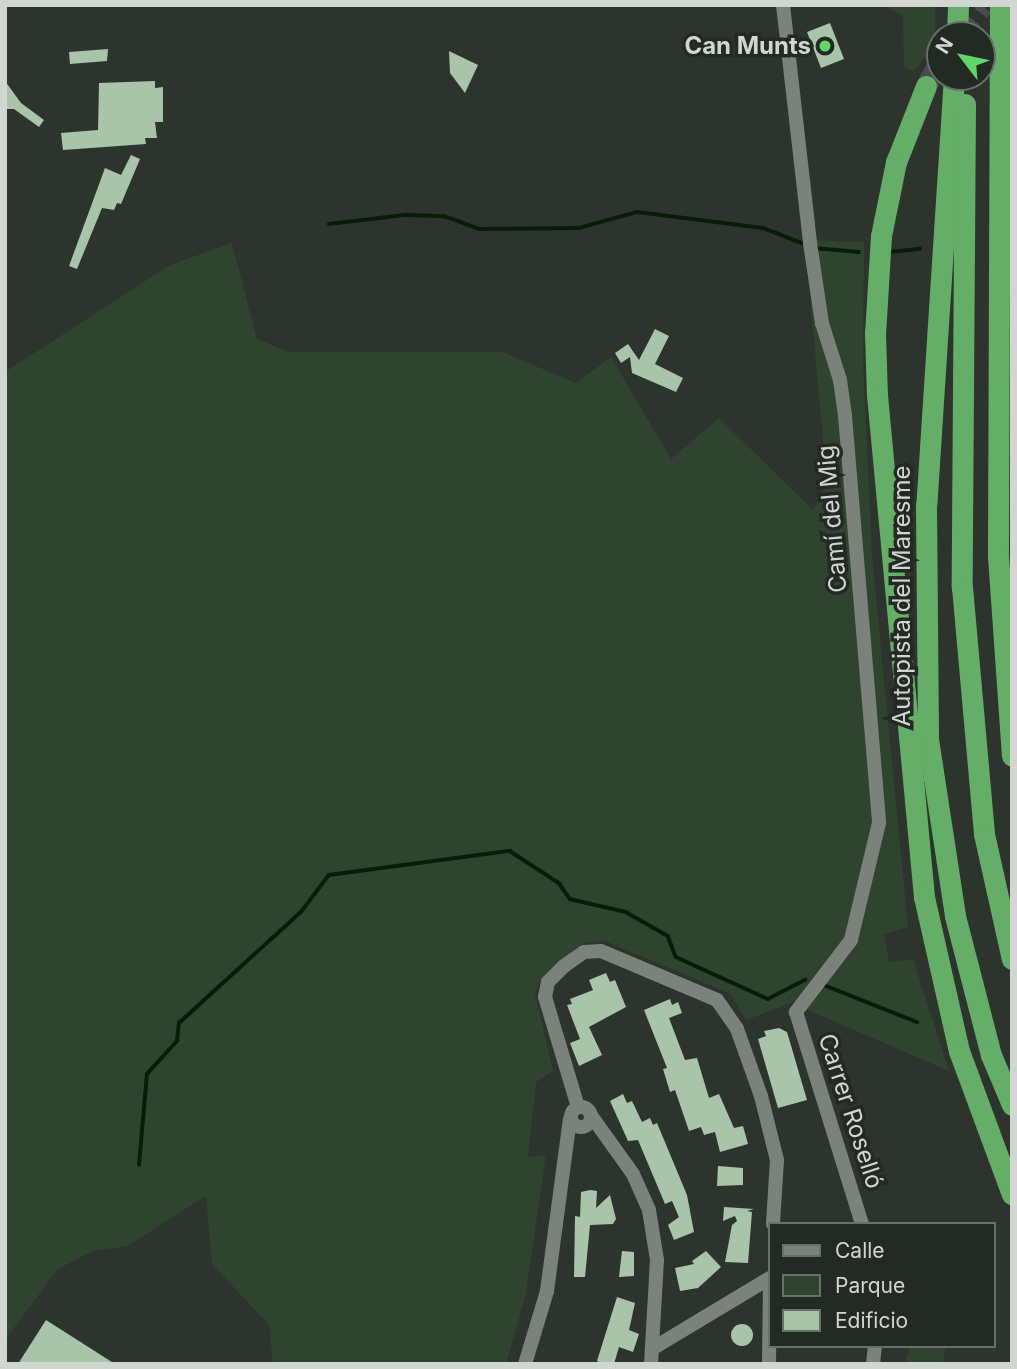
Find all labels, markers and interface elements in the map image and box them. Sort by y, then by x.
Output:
north arrow [926,21,996,91]
place label: Can Munts [684,32,811,60]
text: N [931,33,958,58]
marker: Can Munts [817,38,833,54]
street label: Camí del Mig [811,444,853,594]
street label: Autopista del Maresme [888,466,916,726]
street label: Carrer Roselló [812,1030,890,1192]
legend [768,1222,996,1348]
text: Calle [835,1238,885,1263]
text: Parque [835,1273,905,1298]
text: Edificio [835,1308,908,1333]

